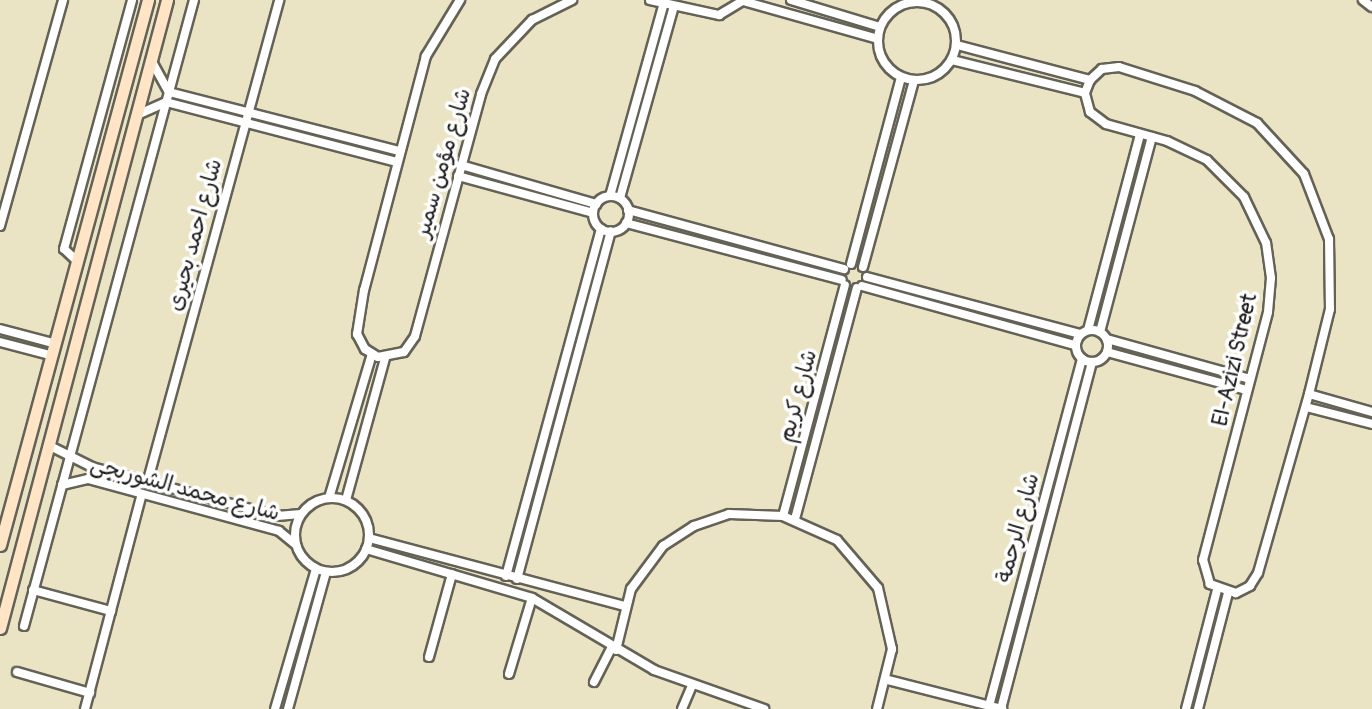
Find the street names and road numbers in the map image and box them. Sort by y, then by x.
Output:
street label: شارع مؤمن سمير [409,85,477,241]
street label: شارع احمد بحيرى [162,156,228,314]
street label: El-Azizi Street [1207,291,1263,429]
street label: شارع كريم [773,347,823,445]
street label: شارع محمد الشوربجى [88,451,282,527]
street label: شارع الرحمة [991,470,1045,586]

